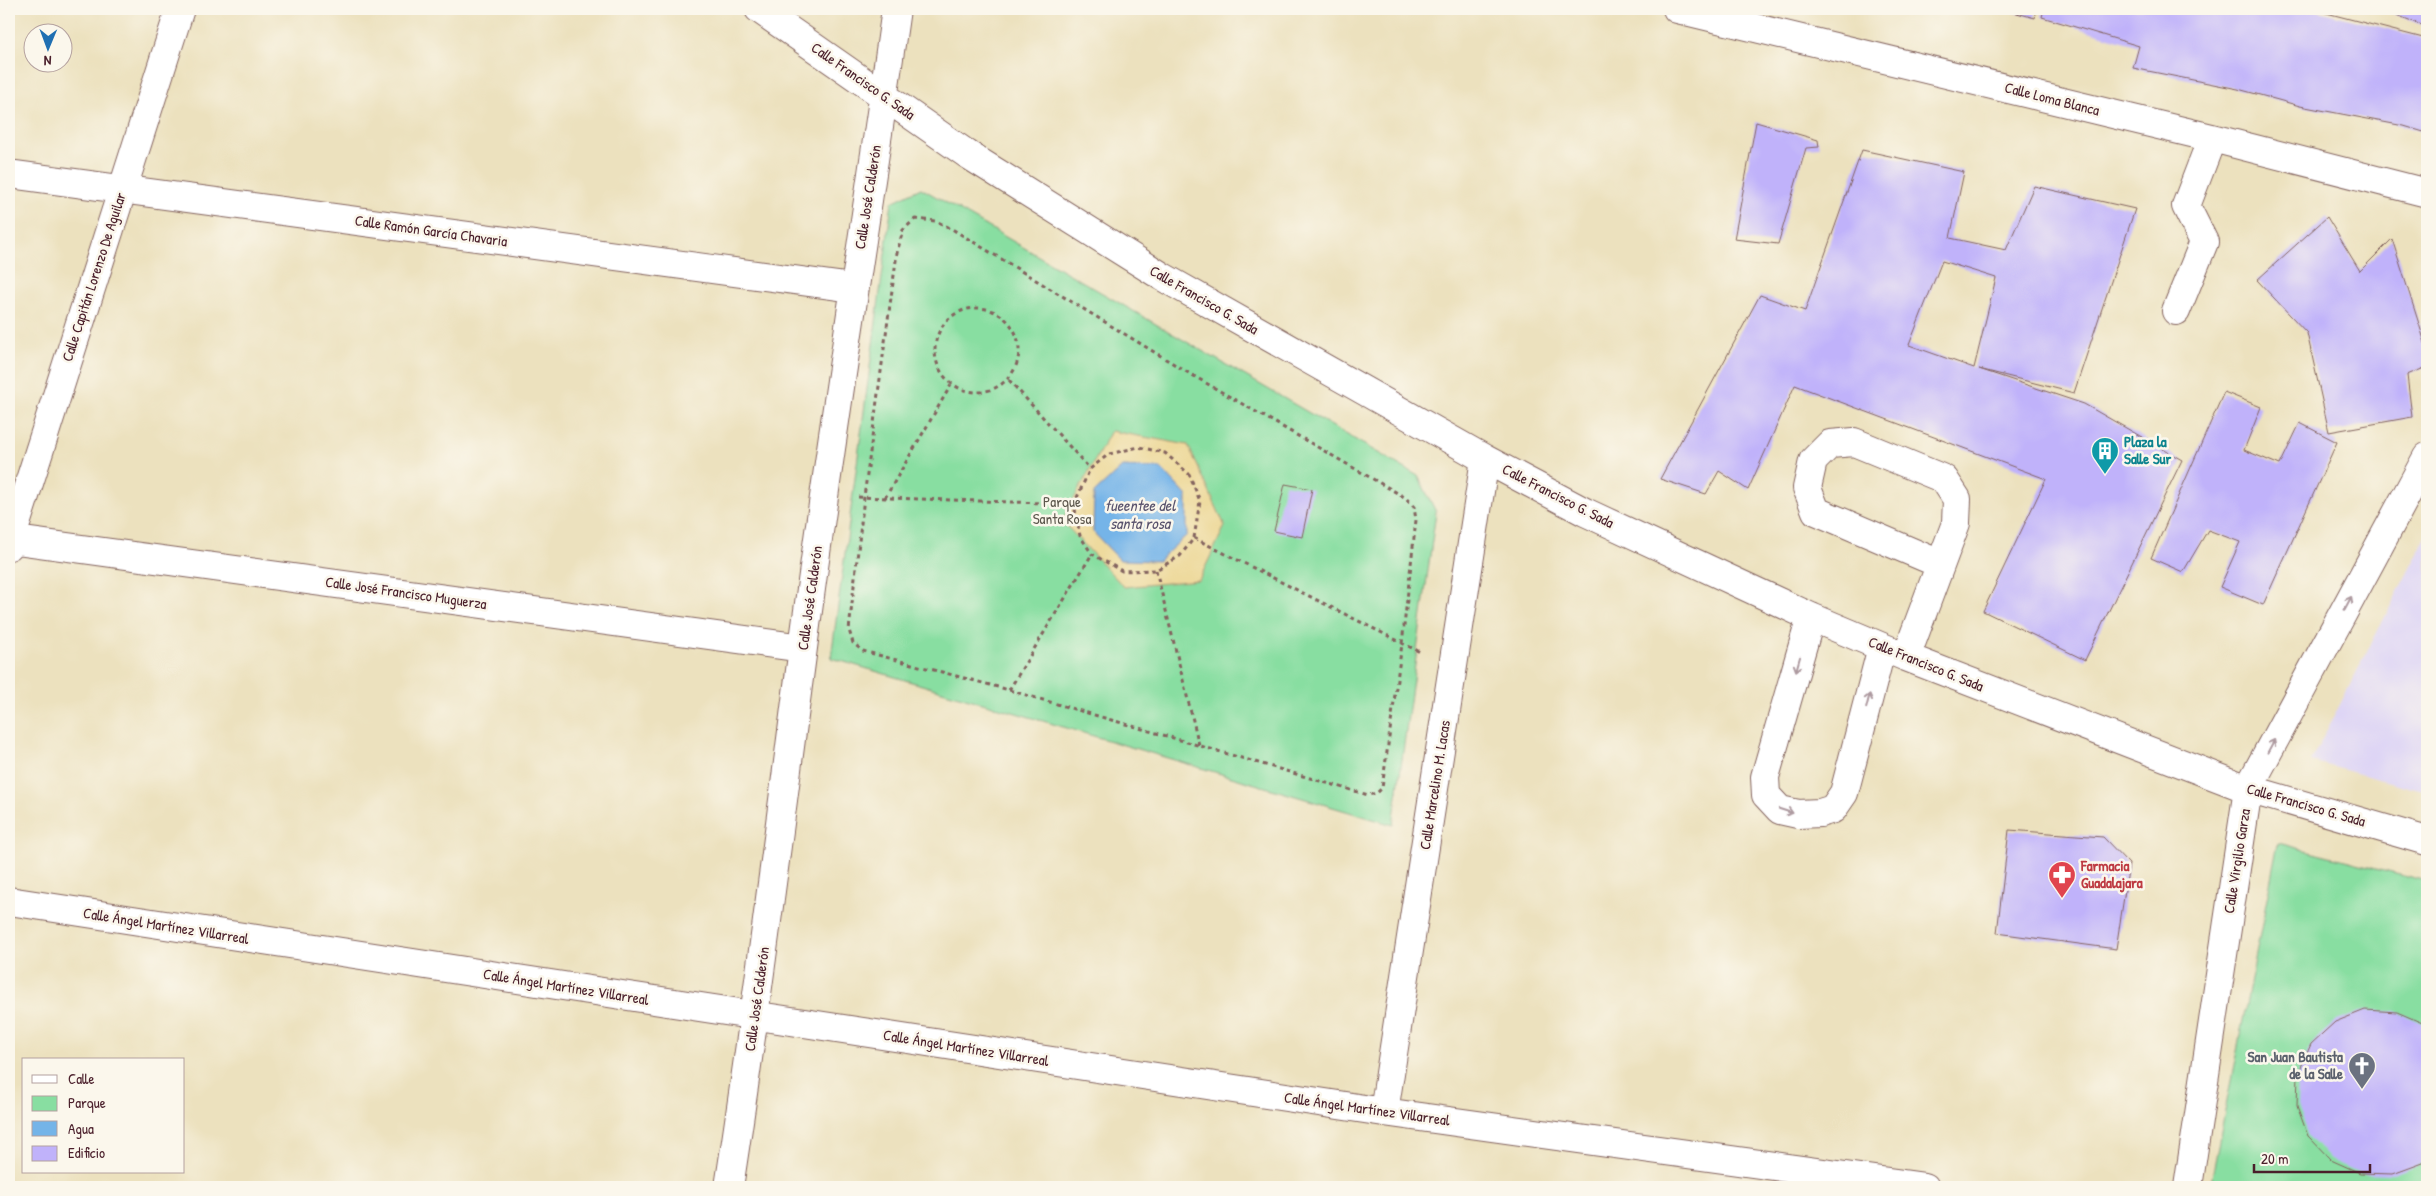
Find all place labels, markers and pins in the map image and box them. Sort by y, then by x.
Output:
place label: Plaza la Salle Sur [2124,431,2172,469]
building icon: Plaza la Salle Sur [2090,436,2120,475]
place label: Farmacia Guadalajara [2080,855,2143,893]
pharmacy icon: Farmacia Guadalajara [2047,860,2077,899]
place label: San Juan Bautista de la Salle [2248,1046,2343,1084]
church icon: San Juan Bautista de la Salle [2347,1051,2377,1090]

